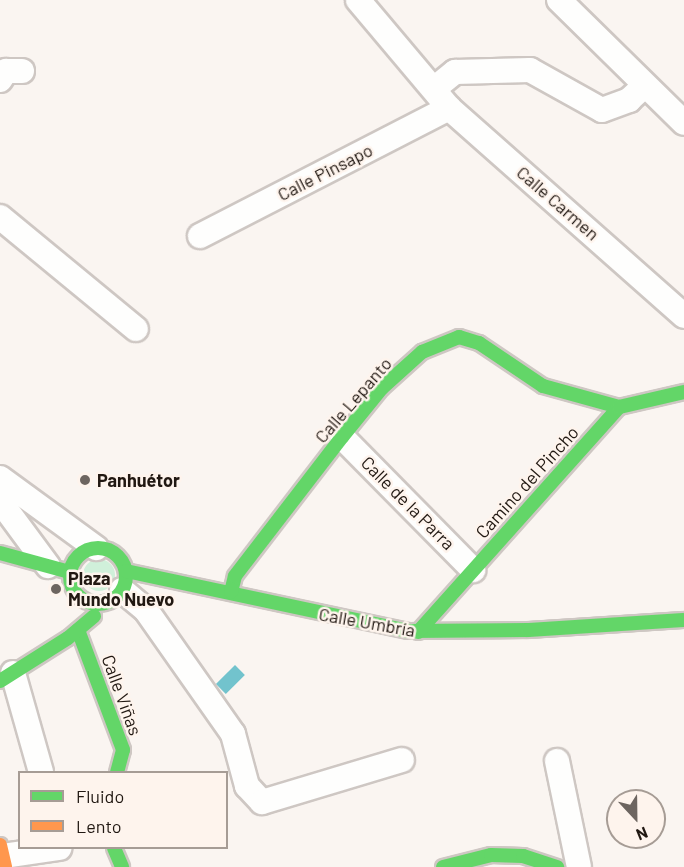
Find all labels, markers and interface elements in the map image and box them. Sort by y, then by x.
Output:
street label: Calle Pinsapo [274,139,376,205]
street label: Calle Carmen [512,161,604,245]
street label: Calle Lepanto [310,353,396,447]
street label: Camino del Pincho [471,422,583,542]
street label: Calle de la Parra [357,452,459,554]
place label: Panhuétor [97,469,180,491]
marker: Panhuétor [78,473,92,487]
place label: Plaza Mundo Nuevo [68,568,174,610]
marker: Plaza Mundo Nuevo [49,582,63,596]
street label: Calle Umbría [317,603,417,641]
street label: Calle Viñas [97,652,147,738]
legend [18,771,228,849]
text: Fluido [76,785,124,807]
north arrow [606,789,666,849]
text: Lento [76,815,122,837]
text: N [634,823,651,845]

